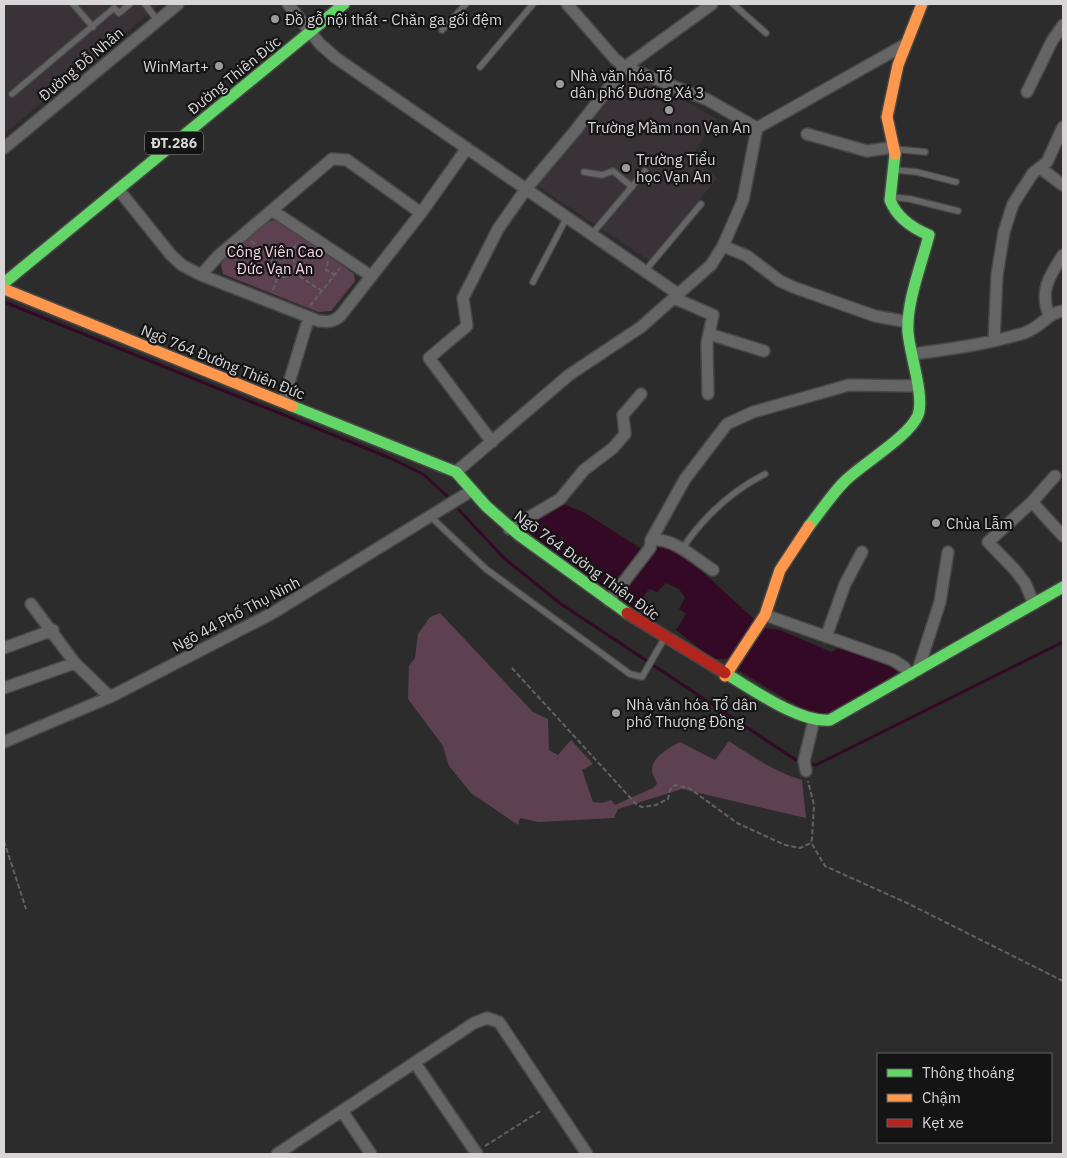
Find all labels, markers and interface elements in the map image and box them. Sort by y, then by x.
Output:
place label: Đồ gỗ nội thất - Chăn ga gối đệm [285,10,502,29]
marker: Đồ gỗ nội thất - Chăn ga gối đệm [269,13,281,25]
street label: Đường Đỗ Nhân [35,23,127,105]
street label: Đường Thiên Đức [184,31,285,118]
place label: WinMart+ [143,57,209,76]
marker: WinMart+ [213,60,225,72]
place label: Nhà văn hóa Tổ dân phố Đương Xá 3 [570,66,705,102]
marker: Nhà văn hóa Tổ dân phố Đương Xá 3 [554,78,566,90]
marker: Trường Mầm non Vạn An [663,104,675,116]
place label: Trường Mầm non Vạn An [587,118,751,137]
road number: ĐT.286 [145,132,203,154]
place label: Trường Tiểu học Vạn An [636,150,715,186]
marker: Trường Tiểu học Vạn An [620,162,632,174]
park label: Công Viên Cao Đức Vạn An [227,242,323,278]
street label: Ngõ 764 Đường Thiên Đức [138,320,308,404]
street label: Ngõ 764 Đường Thiên Đức [511,506,664,624]
place label: Chùa Lẫm [946,514,1013,533]
marker: Chùa Lẫm [930,517,942,529]
street label: Ngõ 44 Phố Thụ Ninh [169,572,303,656]
place label: Nhà văn hóa Tổ dân phố Thượng Đồng [626,695,757,731]
marker: Nhà văn hóa Tổ dân phố Thượng Đồng [610,707,622,719]
legend [877,1053,1052,1143]
text: Thông thoáng [922,1063,1014,1082]
text: Chậm [922,1088,961,1107]
text: Kẹt xe [922,1113,964,1132]

